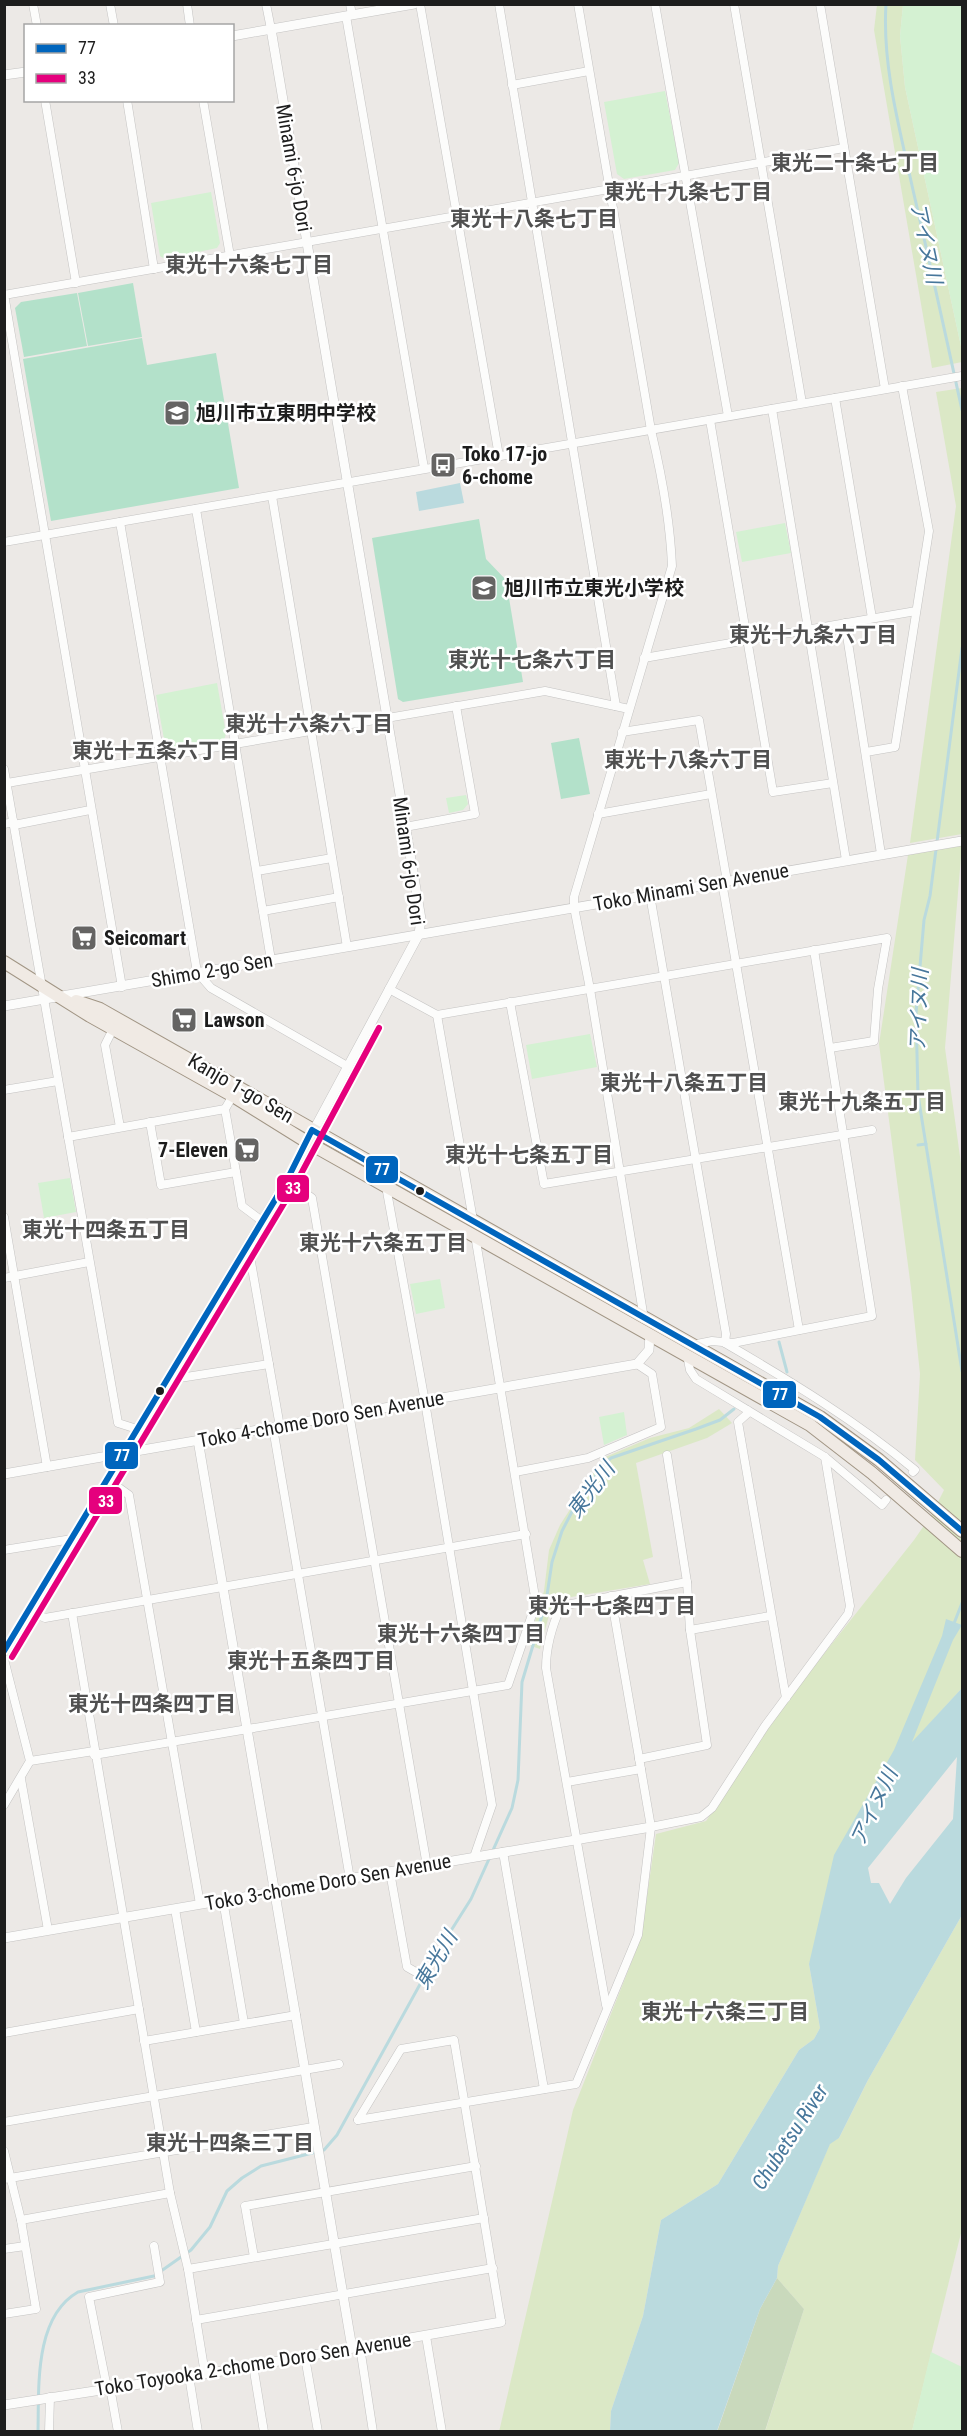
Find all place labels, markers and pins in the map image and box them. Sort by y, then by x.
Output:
school or university icon: 旭川市立東明中学校 [162,398,192,428]
place label: 旭川市立東明中学校 [196,401,376,425]
place label: Toko 17-jo 6-chome [462,442,547,489]
bus stop icon: Toko 17-jo 6-chome [428,450,458,480]
school or university icon: 旭川市立東光小学校 [469,573,499,603]
place label: 旭川市立東光小学校 [504,576,684,600]
supermarket icon: Seicomart [69,923,99,953]
place label: Seicomart [104,926,186,950]
supermarket icon: Lawson [169,1005,199,1035]
place label: Lawson [204,1008,265,1032]
supermarket icon: 7-Eleven [232,1135,262,1165]
place label: 7-Eleven [158,1138,228,1162]
unlabelled marker [414,1185,426,1197]
unlabelled marker [154,1385,166,1397]

